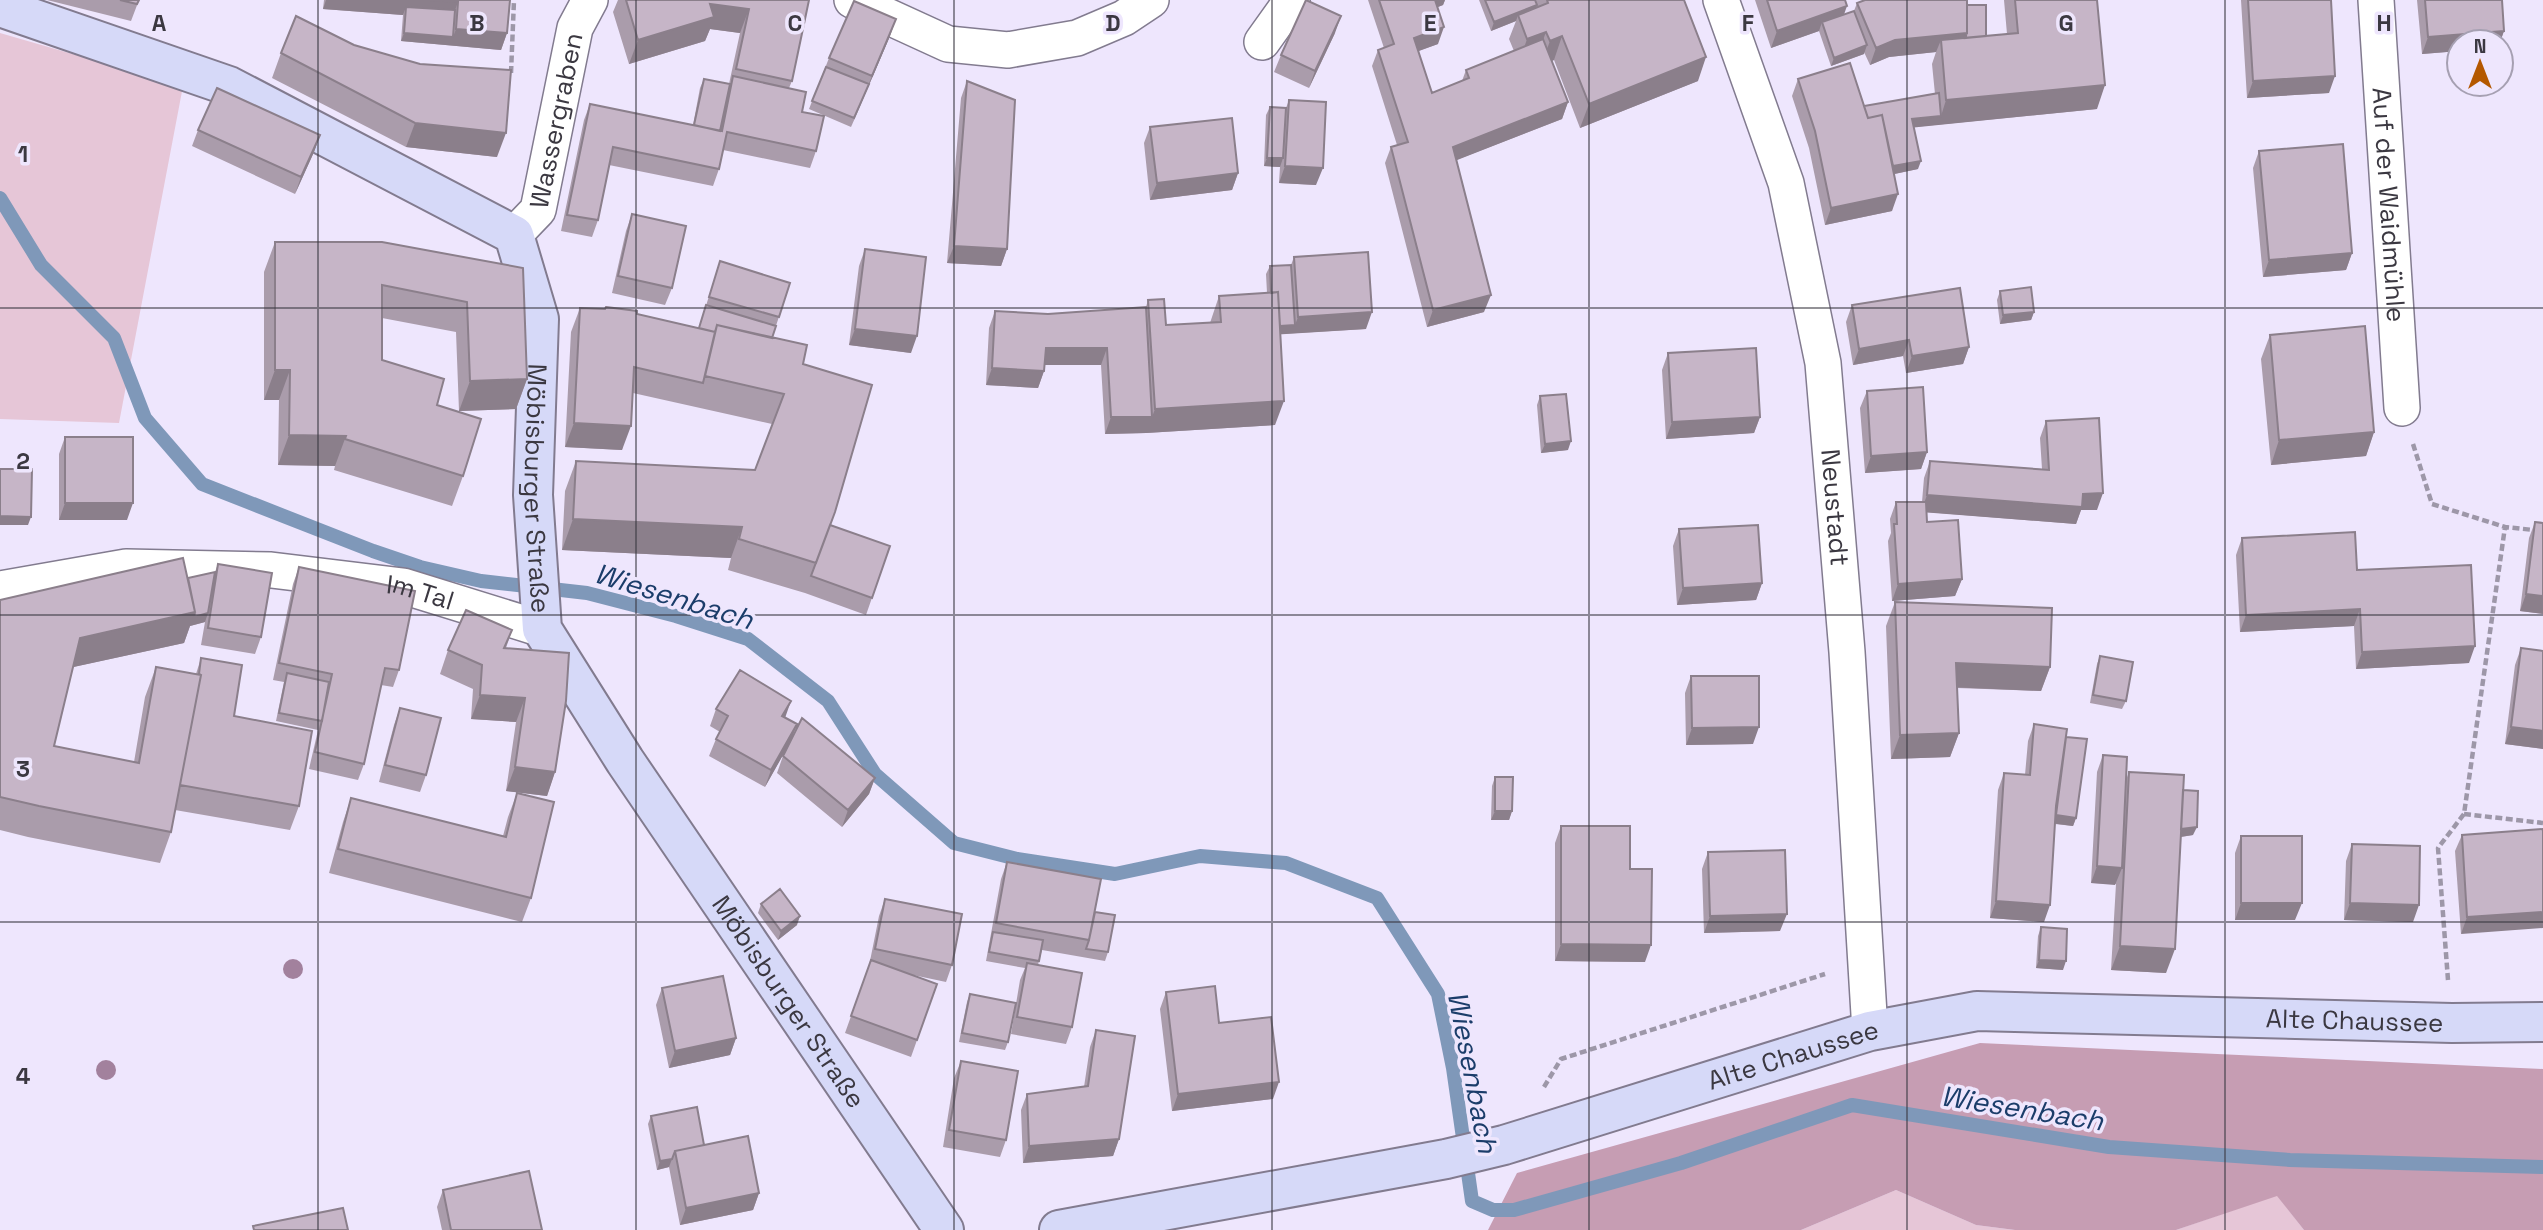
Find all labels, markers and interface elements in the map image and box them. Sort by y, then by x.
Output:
text: A [152,8,167,38]
text: B [469,8,485,38]
text: C [788,8,802,38]
text: D [1105,8,1121,38]
text: E [1424,8,1436,38]
text: F [1742,8,1754,38]
text: G [2058,8,2074,38]
text: H [2376,8,2392,38]
north arrow [2445,28,2515,98]
street label: Wassergraben [522,30,591,211]
text: N [2474,34,2486,59]
street label: Auf der Waidmühle [2365,86,2413,323]
text: 1 [18,139,28,169]
street label: Möbisburger Straße [516,363,558,614]
text: 2 [16,446,30,476]
street label: Neustadt [1813,448,1857,567]
water label: Wiesenbach [590,555,759,637]
street label: Im Tal [385,567,458,618]
text: 3 [16,754,30,784]
street label: Möbisburger Straße [704,889,873,1115]
water label: Wiesenbach [1440,988,1506,1157]
street label: Alte Chaussee [2265,1001,2444,1040]
street label: Alte Chaussee [1703,1013,1881,1098]
text: 4 [16,1061,31,1091]
water label: Wiesenbach [1938,1077,2107,1139]

